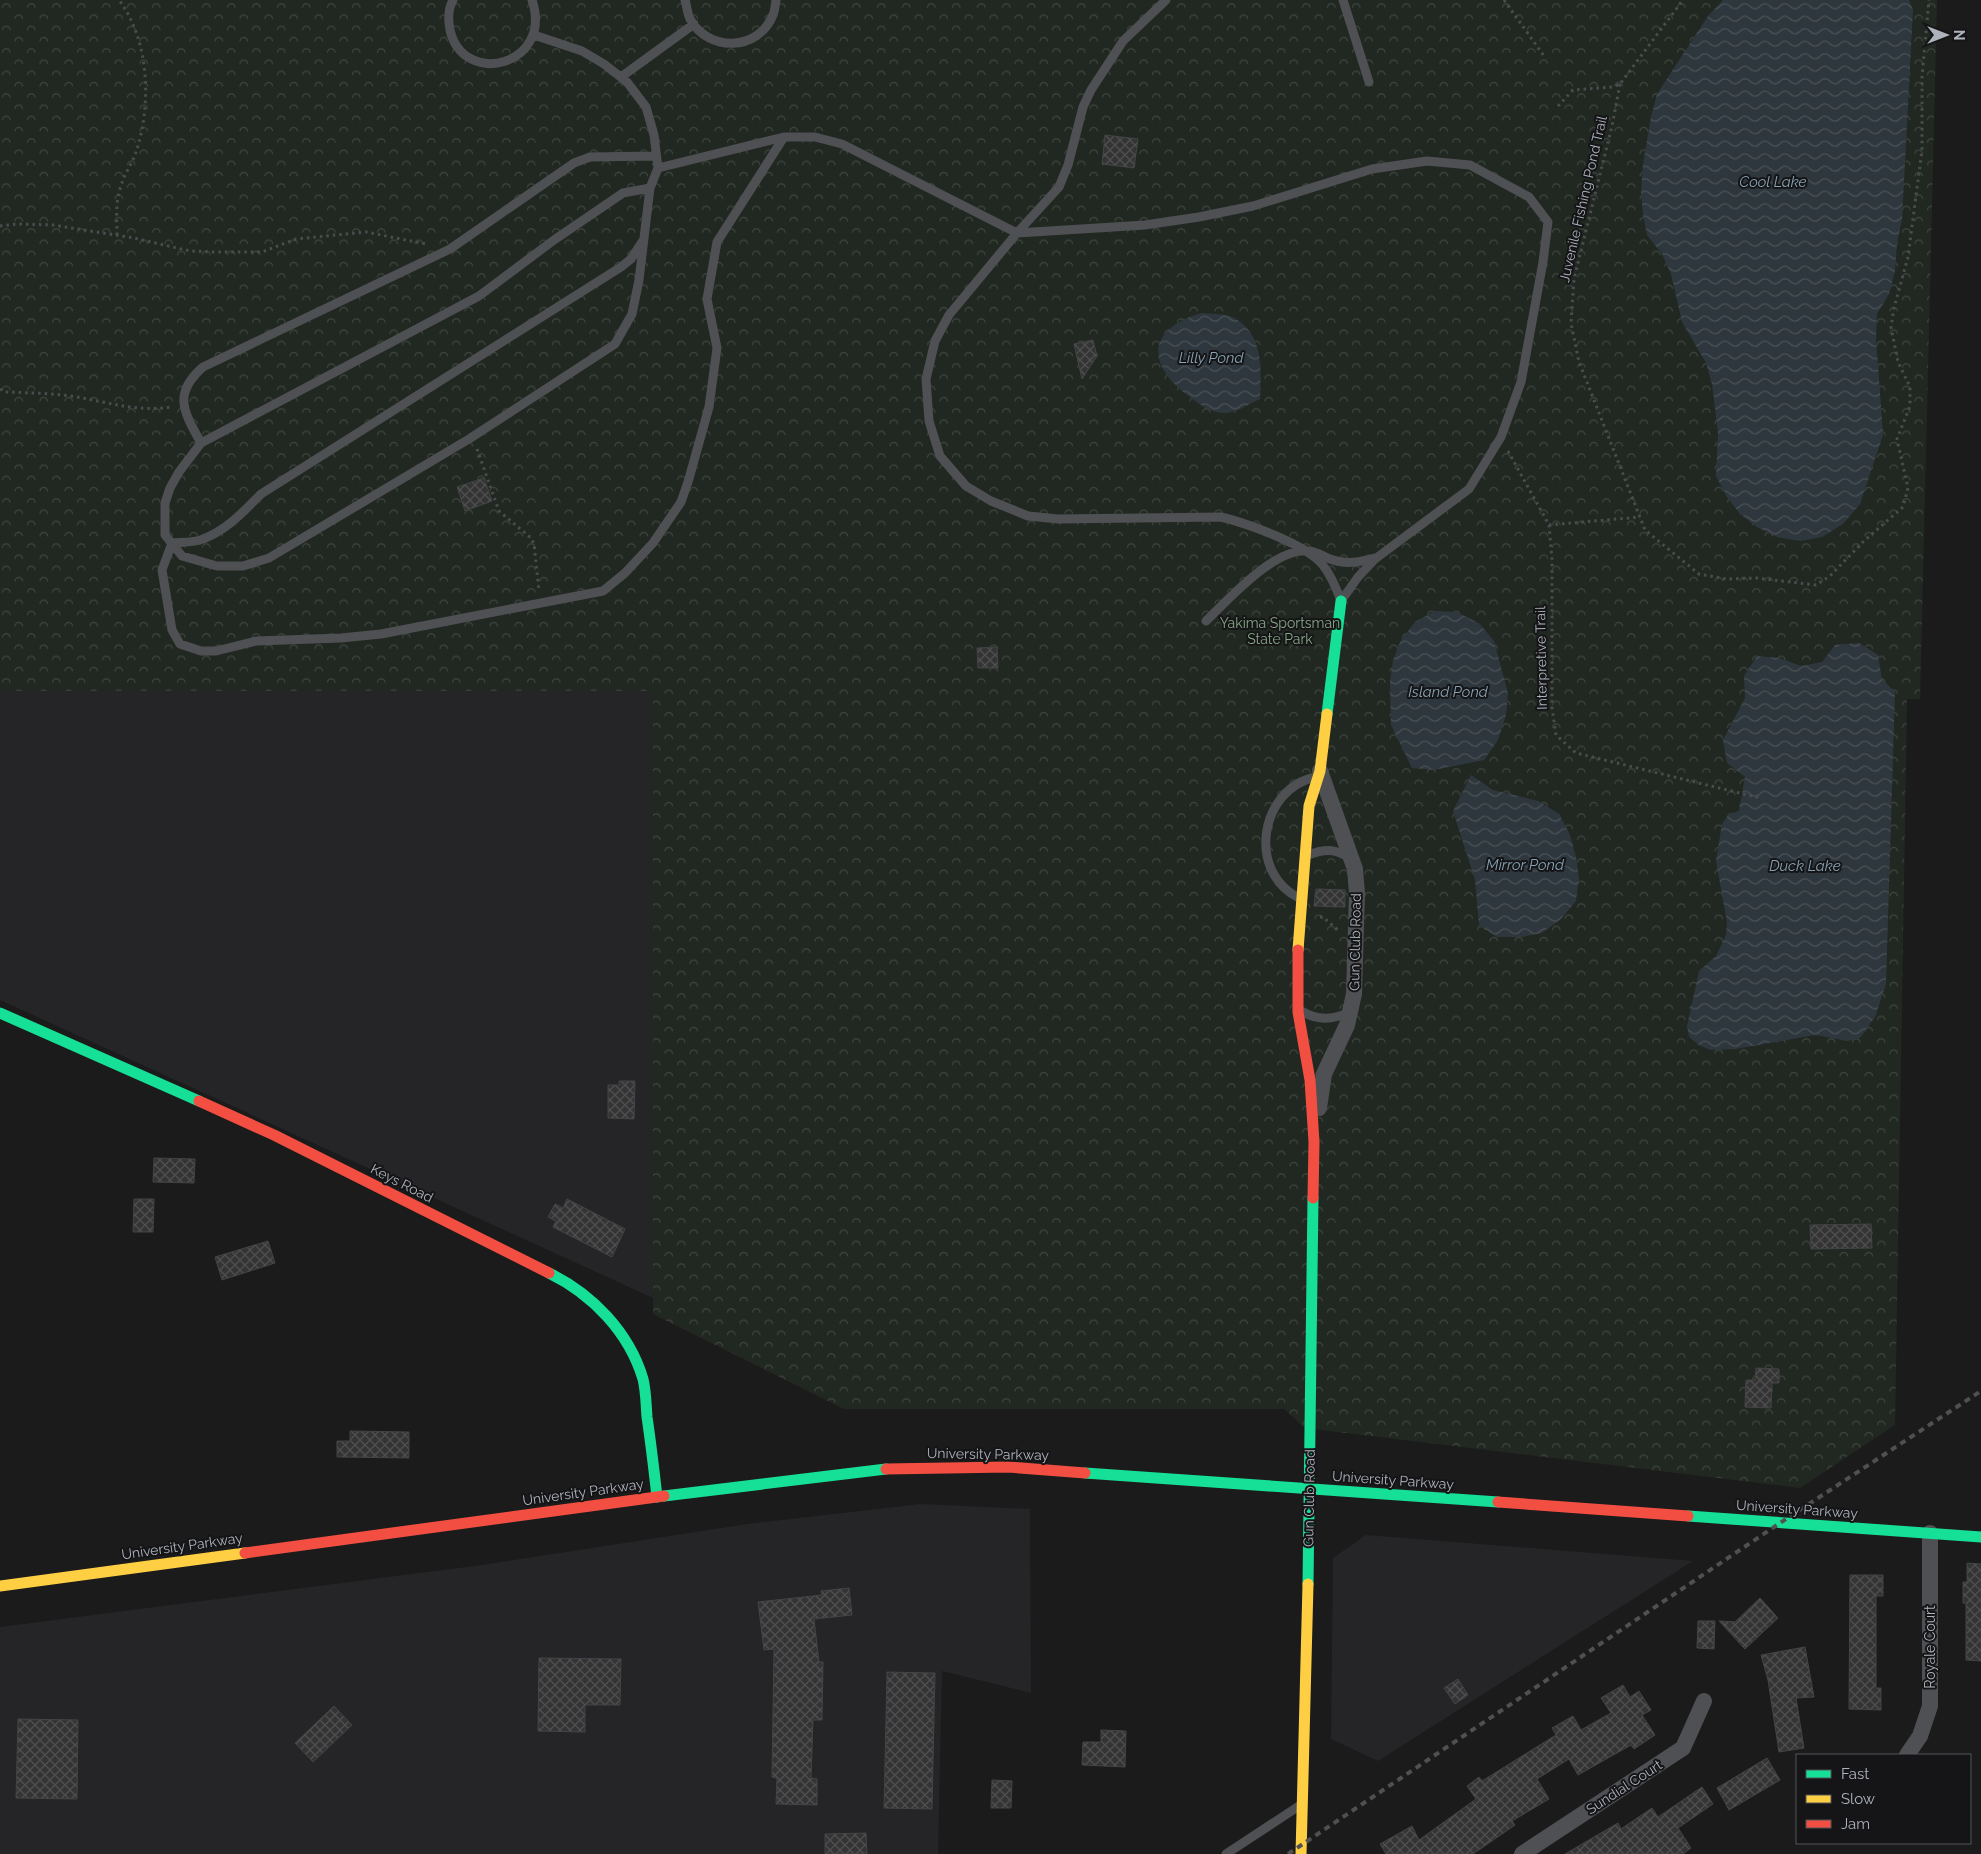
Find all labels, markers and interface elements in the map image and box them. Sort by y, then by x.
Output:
north arrow [1921,10,1971,60]
text: N [1951,30,1967,40]
street label: Juvenile Fishing Pond Trail [1556,114,1610,284]
water label: Cool Lake [1739,173,1807,191]
water label: Lilly Pond [1179,349,1244,367]
street label: Interpretive Trail [1532,606,1550,710]
park label: Yakima Sportsman State Park [1220,615,1340,647]
water label: Island Pond [1408,683,1489,701]
water label: Mirror Pond [1486,856,1565,874]
water label: Duck Lake [1769,857,1841,875]
street label: Gun Club Road [1346,893,1364,991]
street label: Keys Road [368,1160,436,1206]
street label: University Parkway [927,1445,1050,1463]
street label: Gun Club Road [1300,1449,1318,1547]
street label: University Parkway [1332,1468,1455,1492]
street label: University Parkway [521,1476,645,1508]
street label: University Parkway [1736,1497,1859,1521]
street label: University Parkway [120,1530,244,1562]
street label: Royale Court [1922,1605,1938,1689]
legend [1796,1754,1971,1844]
street label: Sundial Court [1583,1756,1665,1817]
text: Fast [1841,1765,1869,1783]
text: Slow [1841,1790,1875,1808]
text: Jam [1841,1815,1870,1833]

